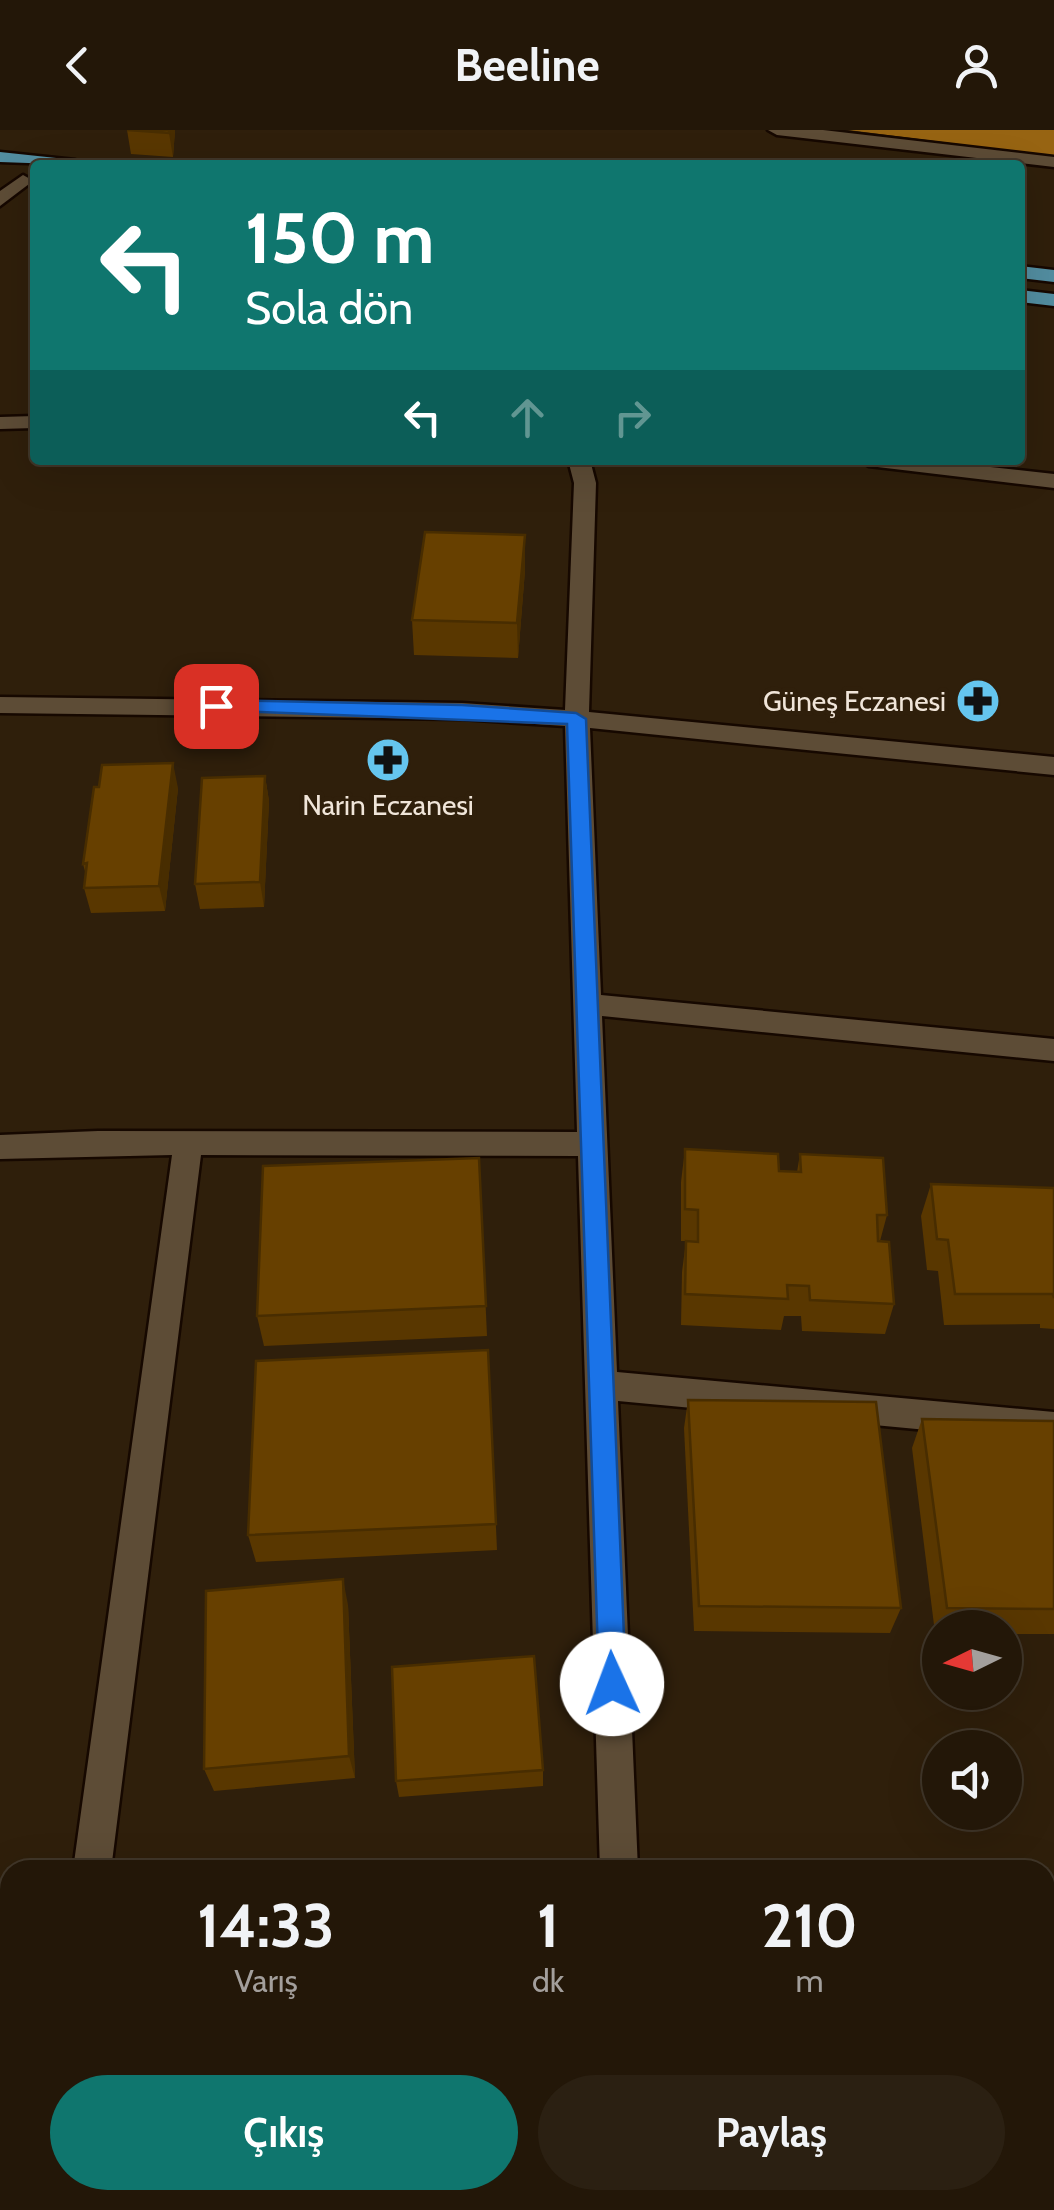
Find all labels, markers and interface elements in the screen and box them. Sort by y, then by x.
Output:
icon: back [50,38,105,93]
text: Beeline [454,38,600,92]
icon: person [949,38,1004,93]
text: 150 m [245,195,434,281]
icon: left [80,200,210,330]
text: Sola dön [245,281,413,335]
icon: left [395,390,450,445]
icon: ahead [500,390,555,445]
icon: right [605,390,660,445]
pin [174,664,259,749]
pharmacy icon: Güneş Eczanesi [955,678,1001,724]
icon: arrive [189,679,244,734]
place label: Güneş Eczanesi [763,684,946,718]
pharmacy icon: Narin Eczanesi [365,737,411,783]
place label: Narin Eczanesi [302,788,474,822]
north arrow [922,1610,1022,1710]
map controls [922,1610,1022,1830]
position arrow [560,1632,664,1736]
button: sound [922,1730,1022,1830]
text: 14:33 [197,1889,335,1962]
text: 1 [537,1889,559,1962]
text: 210 [761,1889,858,1962]
text: Varış [234,1961,298,2000]
text: dk [532,1961,564,2000]
text: m [795,1961,824,2000]
button: Çıkış [50,2075,518,2190]
button: Paylaş [538,2075,1005,2190]

